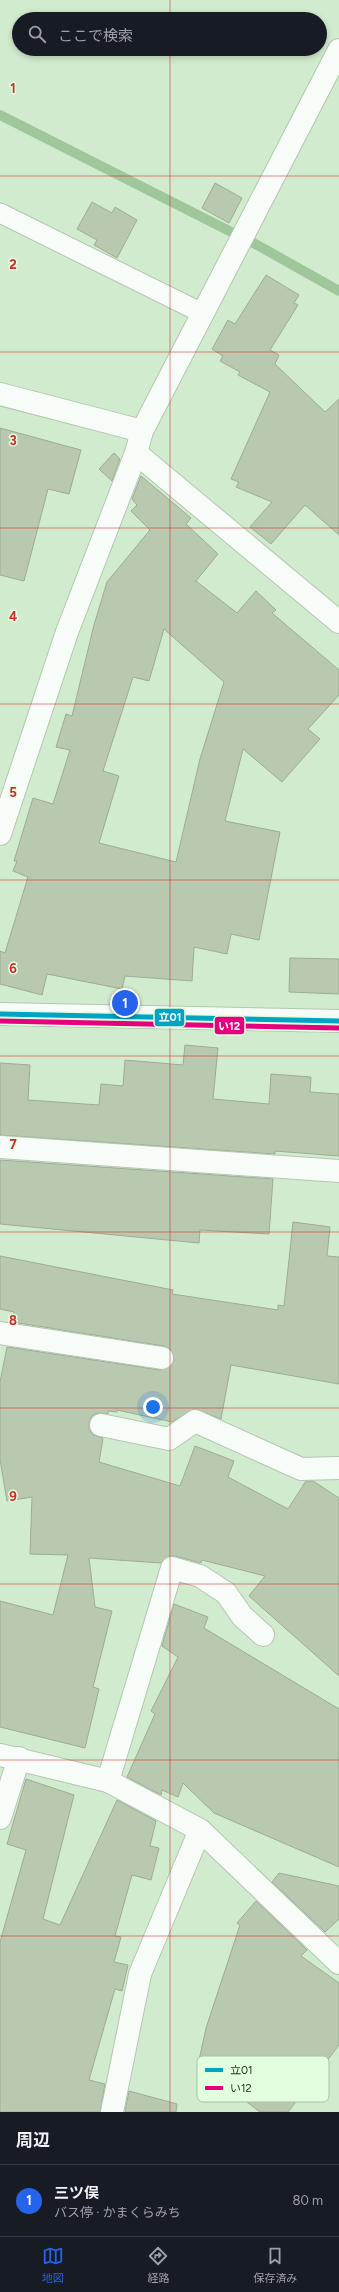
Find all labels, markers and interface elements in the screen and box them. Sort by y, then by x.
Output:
search box [12,12,327,56]
icon: search [26,23,48,45]
text: ここで検索 [58,27,133,45]
text: 1 [10,81,16,96]
text: 2 [9,257,17,272]
text: 3 [9,433,17,448]
text: 4 [9,609,17,624]
text: 5 [9,785,17,800]
text: 6 [9,961,17,976]
pin: 1 [112,988,138,1018]
line badge: 立01 [154,1008,185,1027]
text: 立01 [159,1011,181,1024]
line badge: い12 [214,1016,245,1035]
text: い12 [218,1020,240,1033]
text: 7 [9,1137,17,1152]
text: 8 [9,1313,17,1328]
your location [143,1397,163,1417]
text: 9 [9,1489,17,1504]
legend [197,2056,329,2102]
text: 立01 [230,2064,253,2077]
text: い12 [230,2082,252,2095]
text: 周辺 [16,2130,50,2150]
text: 三ツ俣 [54,2184,99,2202]
text: 1 [26,2193,32,2208]
text: 80 m [292,2193,323,2208]
text: バス停 · かまくらみち [54,2205,181,2220]
tab: 地図 [42,2245,64,2285]
tab: 経路 [147,2245,169,2285]
tab: 保存済み [253,2245,297,2285]

